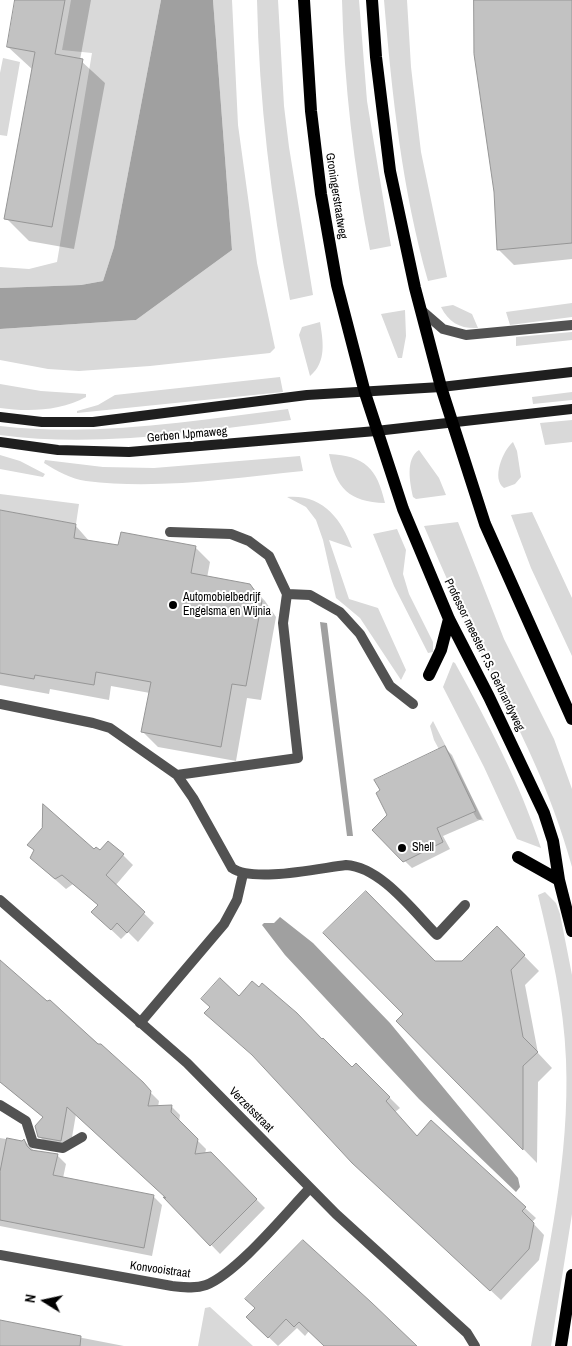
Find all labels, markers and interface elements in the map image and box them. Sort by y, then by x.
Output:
street label: Groningerstraatweg [322,152,350,240]
street label: Gerben IJpmaweg [146,424,228,446]
street label: Professor meester P.S. Gerbrandyweg [441,576,527,734]
place label: Automobielbedrijf Engelsma en Wijnia [183,591,271,619]
marker: Automobielbedrijf Engelsma en Wijnia [167,599,179,611]
place label: Shell [412,841,434,855]
marker: Shell [396,842,408,854]
street label: Verzetsstraat [226,1085,276,1135]
street label: Konvooistraat [129,1259,191,1281]
north arrow [20,1276,70,1326]
text: N [21,1293,40,1304]

